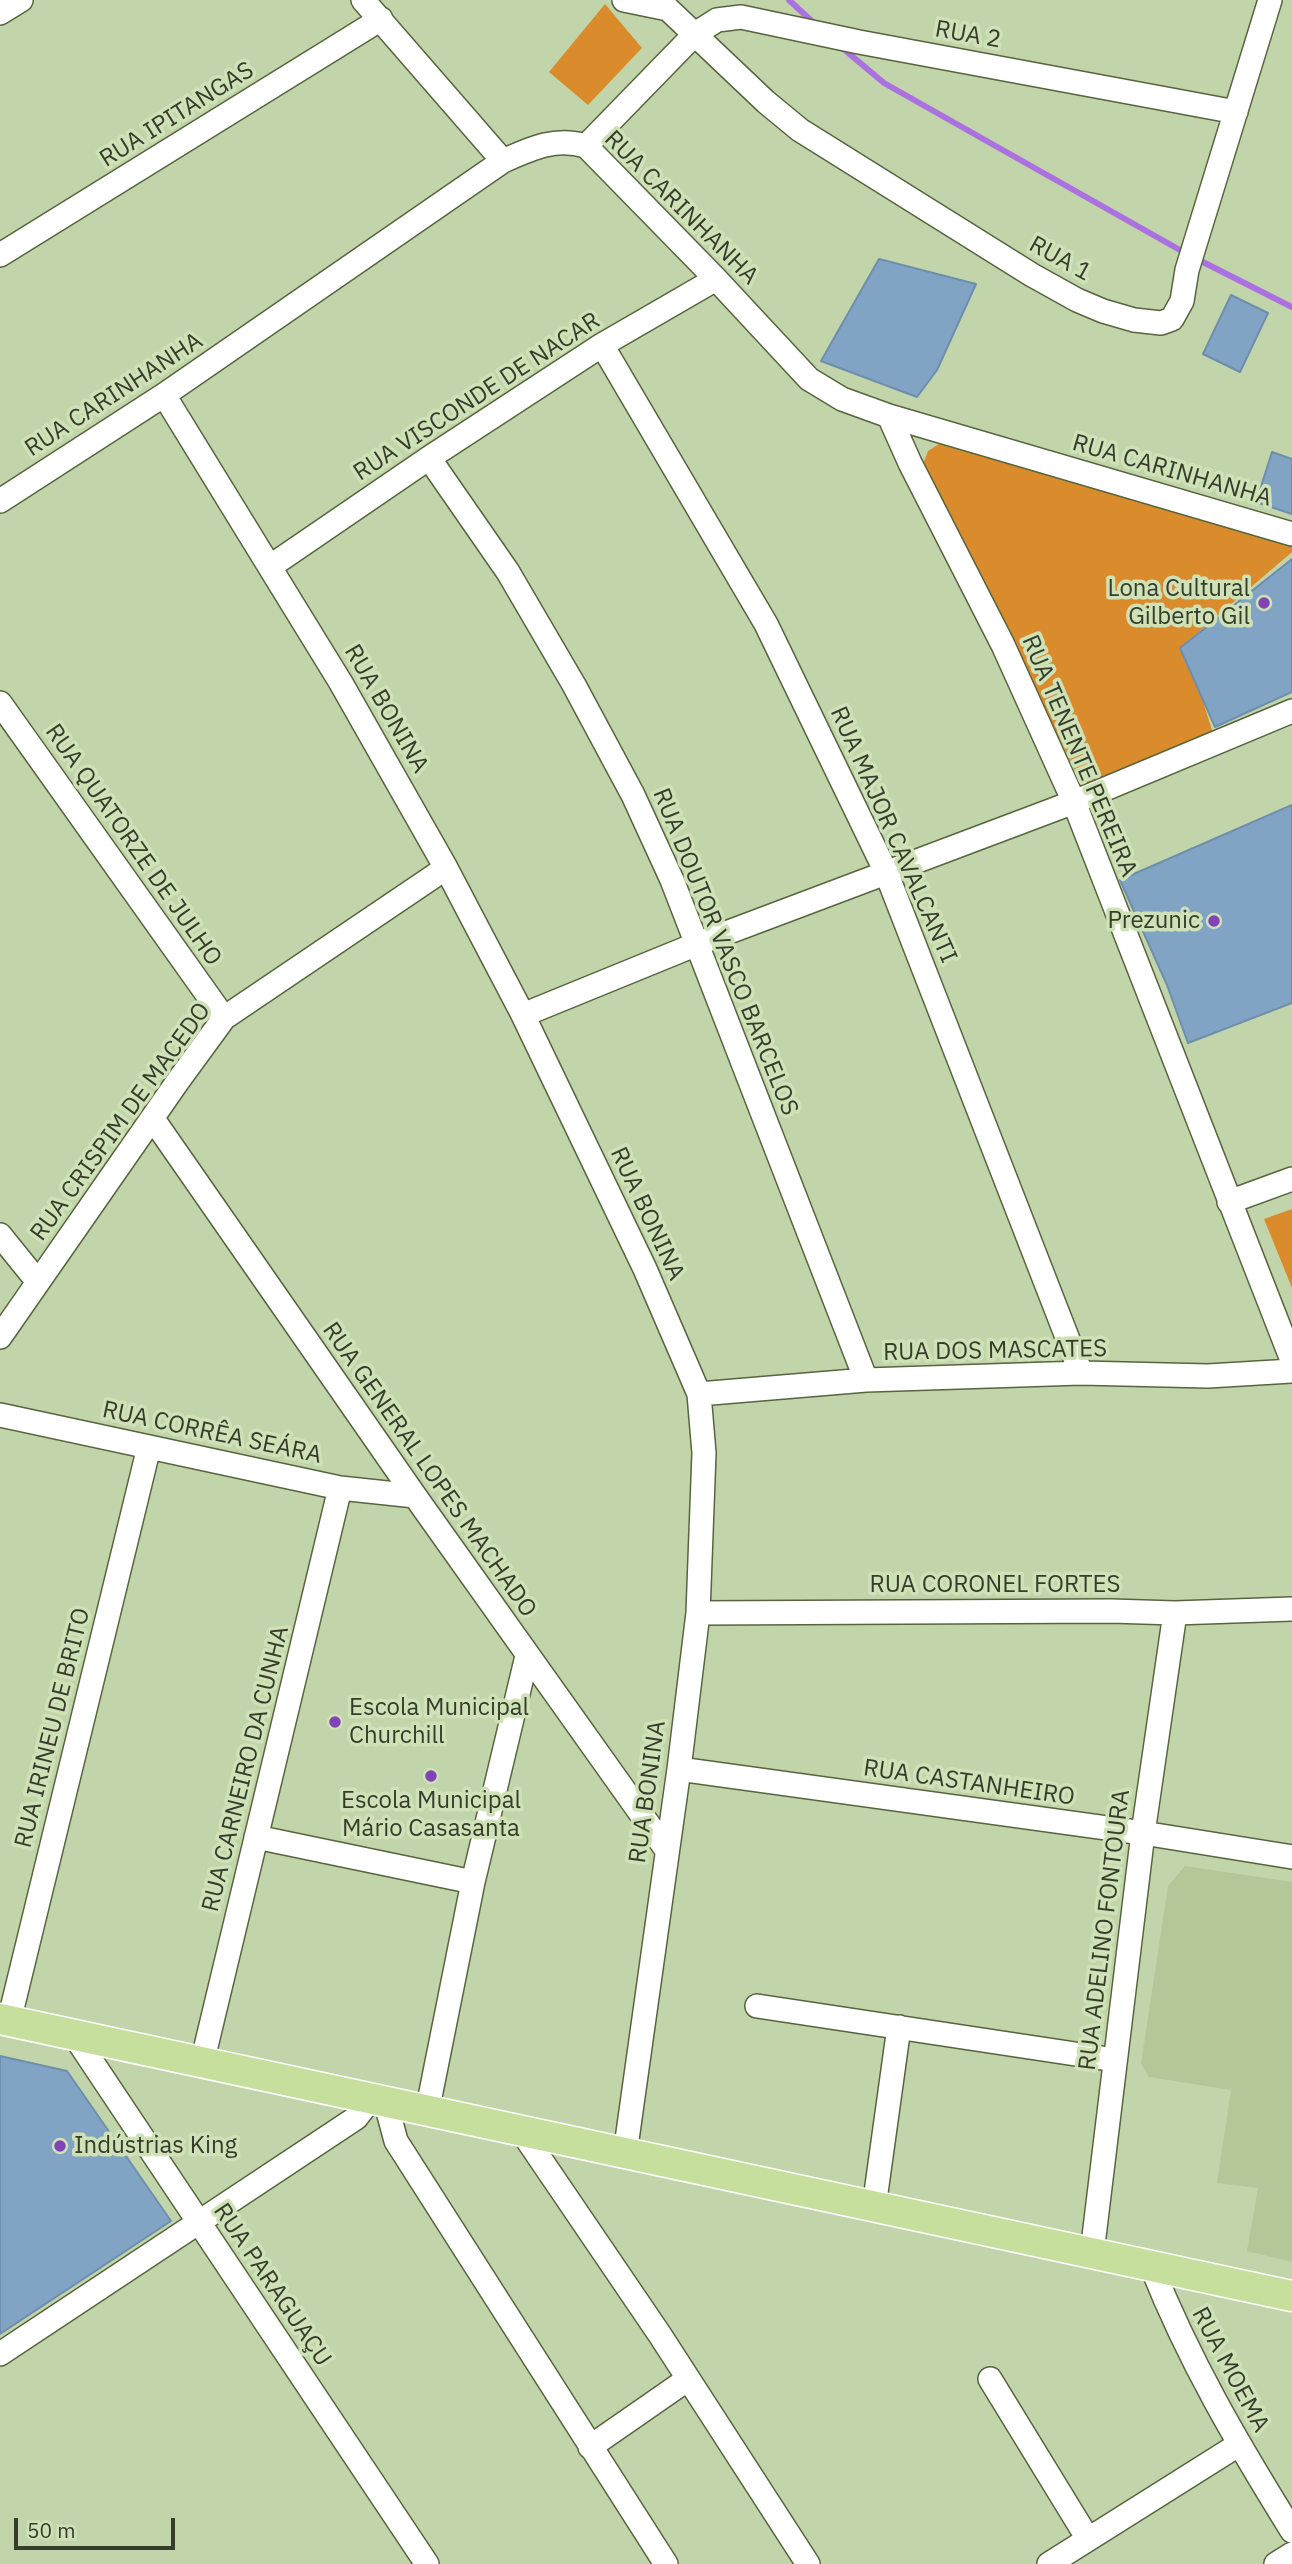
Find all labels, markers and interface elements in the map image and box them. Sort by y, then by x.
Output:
street label: RUA 2 [933,15,1003,55]
street label: RUA IPITANGAS [95,56,259,174]
street label: RUA CARINHANHA [598,125,764,291]
street label: RUA 1 [1024,230,1096,288]
street label: RUA VISCONDE DE NACAR [348,307,606,487]
street label: RUA CARINHANHA [20,327,208,463]
street label: RUA CARINHANHA [1069,429,1275,513]
place label: Lona Cultural Gilberto Gil [1108,575,1250,631]
marker: Lona Cultural Gilberto Gil [1256,595,1272,611]
street label: RUA TENENTE PEREIRA [1015,631,1143,881]
street label: RUA BONINA [338,640,434,778]
street label: RUA MAJOR CAVALCANTI [823,702,963,968]
street label: RUA QUATORZE DE JULHO [39,719,227,971]
street label: RUA DOUTOR VASCO BARCELOS [646,784,804,1120]
place label: Prezunic [1107,907,1200,935]
marker: Prezunic [1206,913,1222,929]
street label: RUA CRISPIM DE MACEDO [25,997,217,1247]
street label: RUA BONINA [604,1143,690,1285]
street label: RUA GENERAL LOPES MACHADO [316,1317,542,1623]
street label: RUA DOS MASCATES [883,1335,1107,1367]
street label: RUA CORRÊA SEÁRA [100,1396,324,1470]
street label: RUA CORONEL FORTES [870,1571,1120,1599]
street label: RUA IRINEU DE BRITO [9,1605,97,1851]
street label: RUA CARNEIRO DA CUNHA [197,1623,295,1915]
place label: Escola Municipal Churchill [349,1694,529,1750]
marker: Escola Municipal Churchill [327,1714,343,1730]
street label: RUA BONINA [624,1719,672,1865]
street label: RUA CASTANHEIRO [861,1754,1077,1812]
marker: Escola Municipal Mário Casasanta [423,1768,439,1784]
place label: Escola Municipal Mário Casasanta [341,1787,521,1843]
street label: RUA ADELINO FONTOURA [1073,1788,1137,2072]
place label: Indústrias King [74,2132,237,2160]
marker: Indústrias King [52,2138,68,2154]
street label: RUA PARAGUAÇU [207,2198,337,2372]
street label: RUA MOEMA [1185,2303,1275,2437]
scale bar [18,2504,178,2548]
text: 50 m [27,2516,76,2544]

